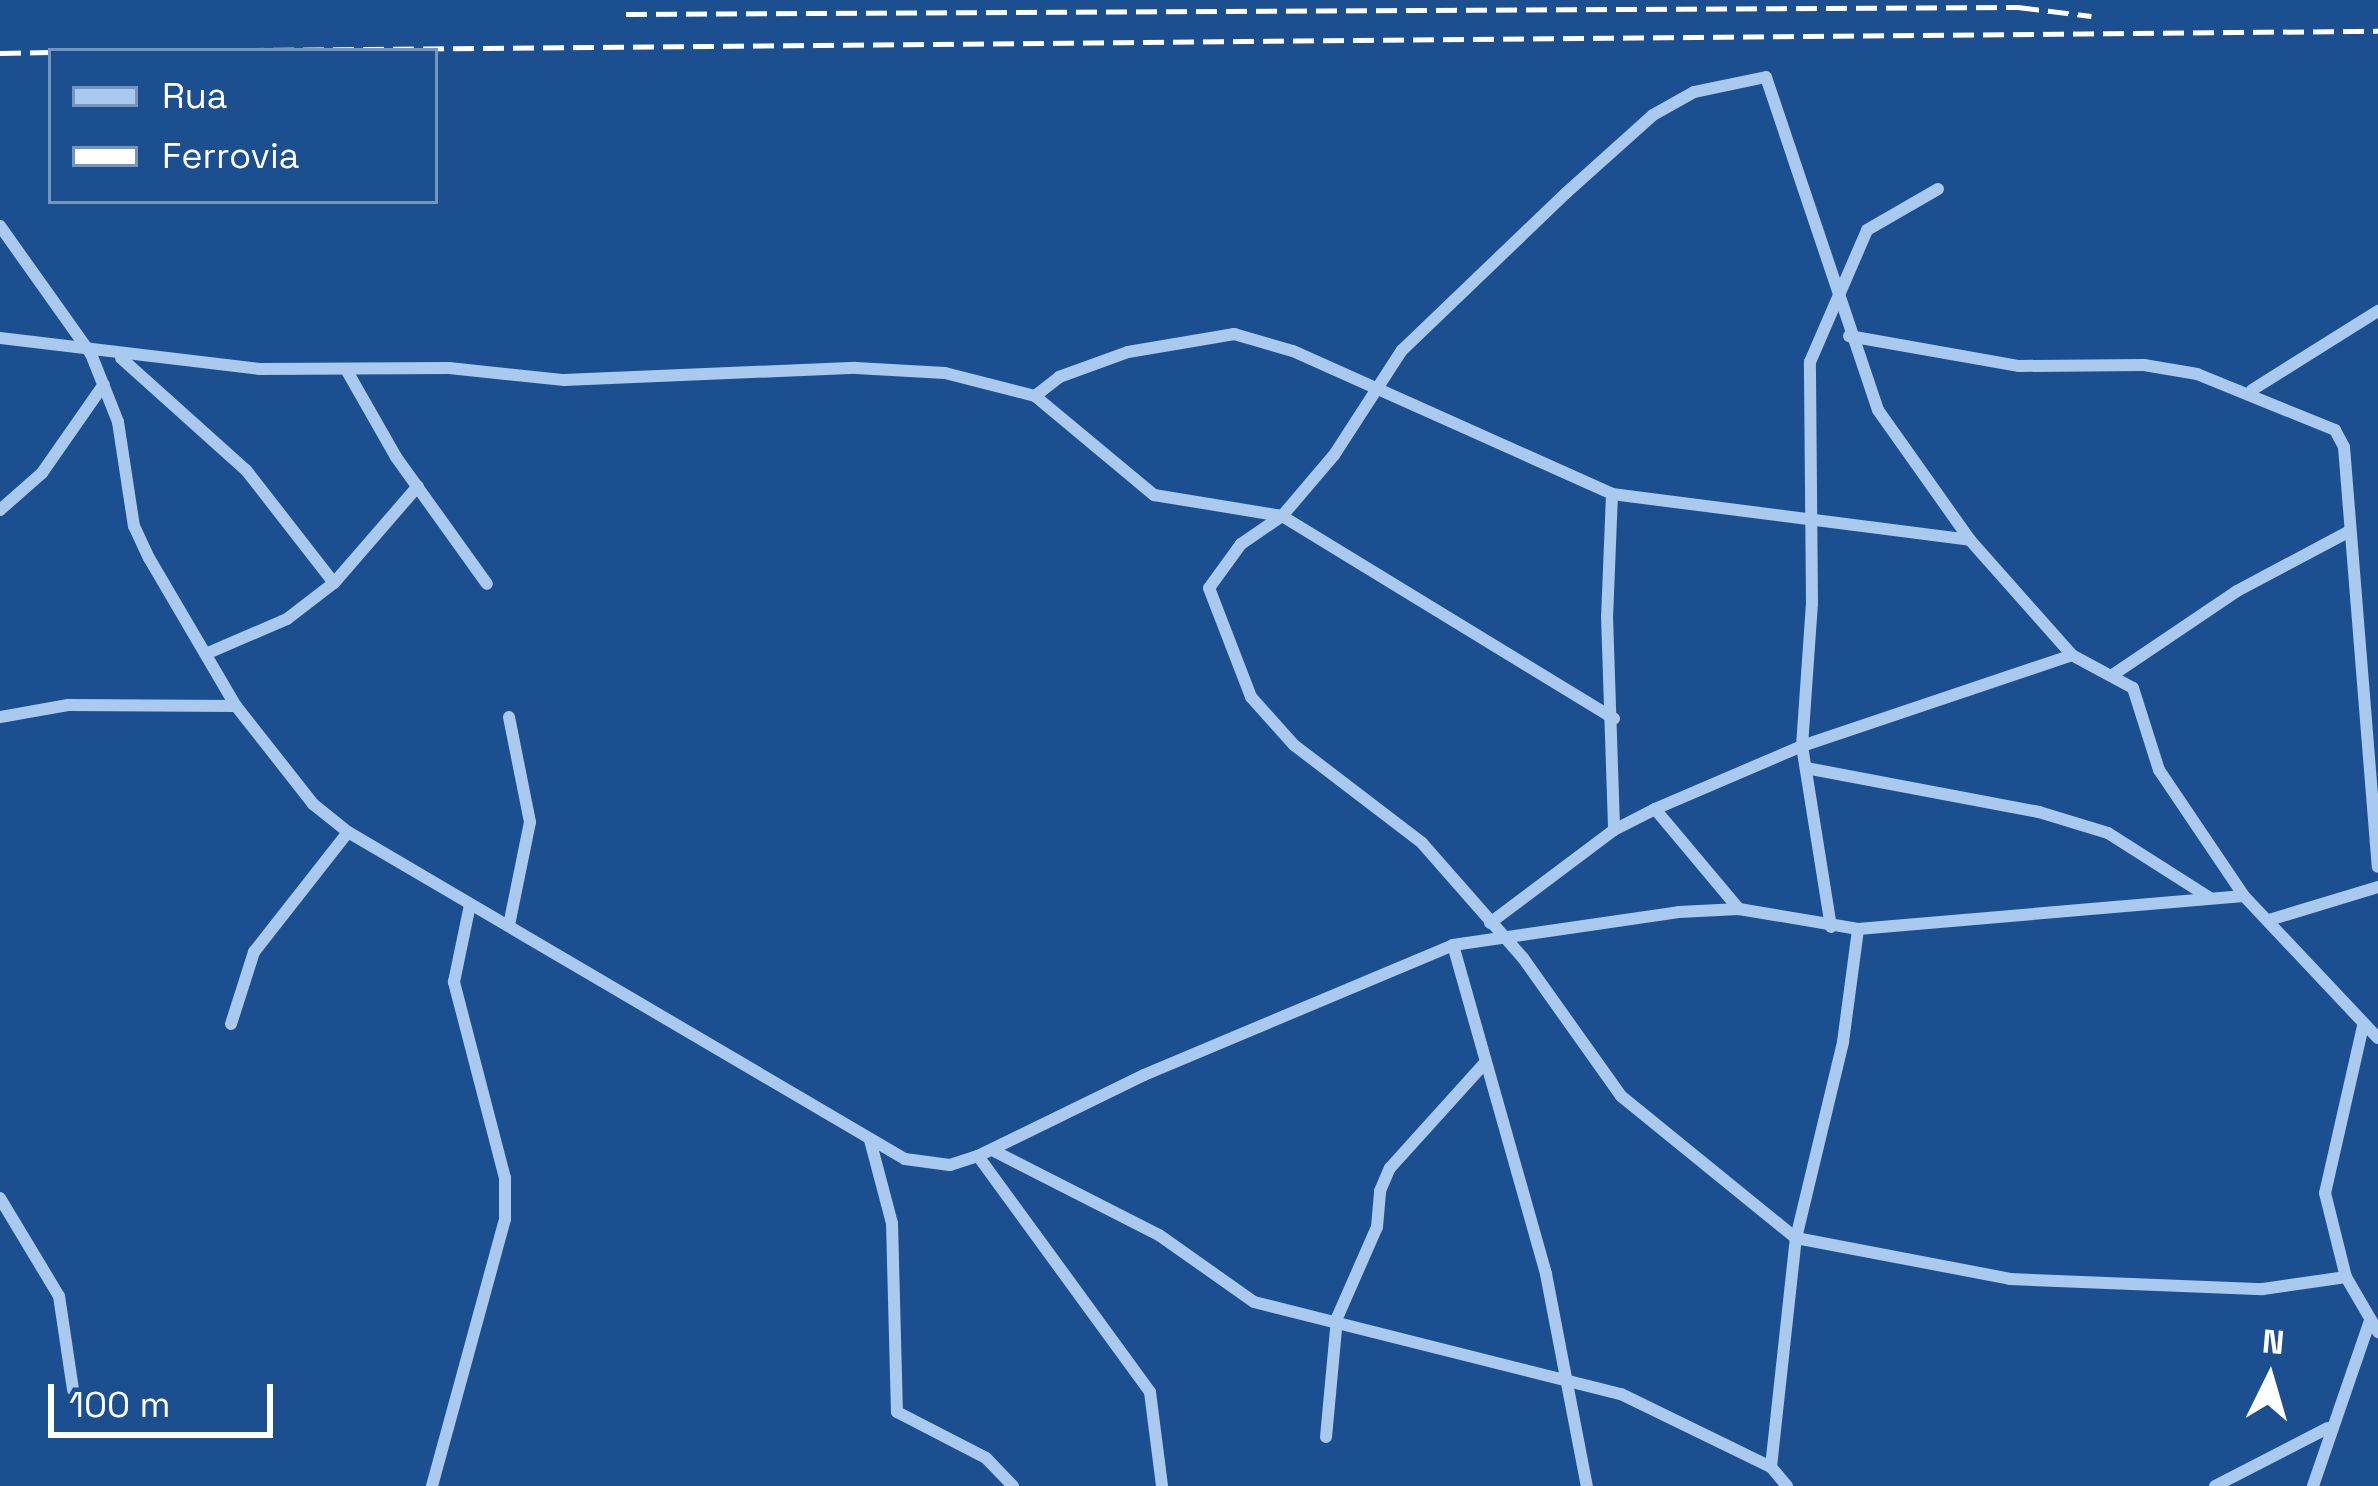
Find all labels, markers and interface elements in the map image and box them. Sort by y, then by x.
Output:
legend [48,48,438,204]
text: Rua [162,73,227,119]
text: Ferrovia [162,133,299,179]
north arrow [2210,1318,2330,1438]
text: N [2260,1320,2286,1364]
scale bar [54,1360,279,1434]
text: 100 m [69,1382,170,1428]

